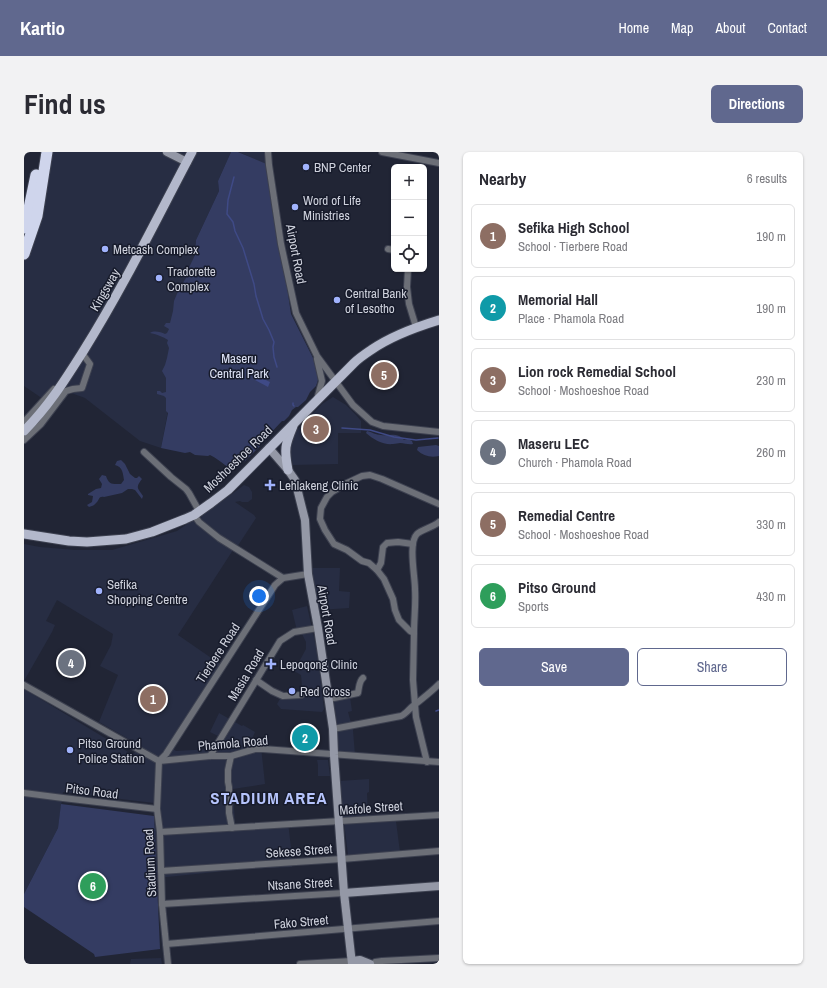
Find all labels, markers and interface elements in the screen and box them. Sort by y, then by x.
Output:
text: Kartio [20,15,65,41]
text: Home [618,19,649,37]
text: Map [671,19,693,37]
text: About [715,19,745,37]
text: Contact [767,19,807,37]
text: Find us [24,85,106,123]
button: Directions [711,85,803,123]
place label: BNP Center [314,159,371,176]
marker: BNP Center [301,162,311,172]
map controls [391,164,427,272]
button: + [391,164,427,200]
text: Nearby [479,167,526,190]
text: 6 results [747,170,787,187]
place label: Word of Life Ministries [303,192,361,224]
button: − [391,200,427,236]
marker: Word of Life Ministries [290,202,300,212]
text: Sefika High School [518,217,629,238]
street label: Airport Road [282,222,310,285]
text: 1 [490,228,496,245]
text: 190 m [756,228,786,245]
button: locate [391,236,427,272]
text: School · Tierbere Road [518,238,628,255]
place label: Metcash Complex [113,241,199,258]
marker: Metcash Complex [100,244,110,254]
place label: Tradorette Complex [167,263,216,295]
street label: Kingsway [86,265,124,314]
marker: Tradorette Complex [154,273,164,283]
place label: Central Bank of Lesotho [345,285,407,317]
text: Memorial Hall [518,289,598,310]
marker: Central Bank of Lesotho [332,295,342,305]
text: 2 [490,300,496,317]
text: 190 m [756,300,786,317]
text: Place · Phamola Road [518,310,624,327]
park label: Maseru Central Park [209,350,269,382]
pin: 5 [371,360,397,390]
text: Lion rock Remedial School [518,361,676,382]
text: 3 [490,372,496,389]
text: 230 m [756,372,786,389]
text: School · Moshoeshoe Road [518,382,649,399]
pin: 3 [303,414,329,444]
street label: Moshoeshoe Road [200,422,276,496]
text: Maseru LEC [518,433,589,454]
text: 4 [490,444,496,461]
text: 260 m [756,444,786,461]
text: Church · Phamola Road [518,454,632,471]
place label: Lehlakeng Clinic [279,477,358,494]
marker: Lehlakeng Clinic [264,479,276,491]
text: Remedial Centre [518,505,615,526]
text: 5 [490,516,496,533]
text: 330 m [756,516,786,533]
text: School · Moshoeshoe Road [518,526,649,543]
place label: Sefika Shopping Centre [107,576,188,608]
text: Pitso Ground [518,577,596,598]
street label: Airport Road [313,583,341,646]
marker: Sefika Shopping Centre [94,586,104,596]
your location [249,586,269,606]
text: 6 [490,588,496,605]
text: 430 m [756,588,786,605]
text: Sports [518,598,549,615]
street label: Tierbere Road [192,620,244,686]
street label: Masia Road [224,646,268,704]
pin: 4 [58,648,84,678]
button: Save [479,648,629,686]
button: Share [637,648,787,686]
place label: Lepoqong Clinic [280,656,358,673]
marker: Lepoqong Clinic [265,658,277,670]
place label: Red Cross [300,683,350,700]
pin: 1 [140,684,166,714]
marker: Red Cross [287,686,297,696]
pin: 2 [292,723,318,753]
street label: Phamola Road [197,731,269,755]
place label: Pitso Ground Police Station [78,735,144,767]
marker: Pitso Ground Police Station [65,745,75,755]
street label: Pitso Road [65,779,119,803]
district label: STADIUM AREA [210,786,328,809]
street label: Mafole Street [339,797,403,819]
street label: Stadium Road [140,828,160,897]
street label: Sekese Street [265,840,333,862]
pin: 6 [80,871,106,901]
street label: Ntsane Street [267,874,333,894]
street label: Fako Street [273,911,329,933]

